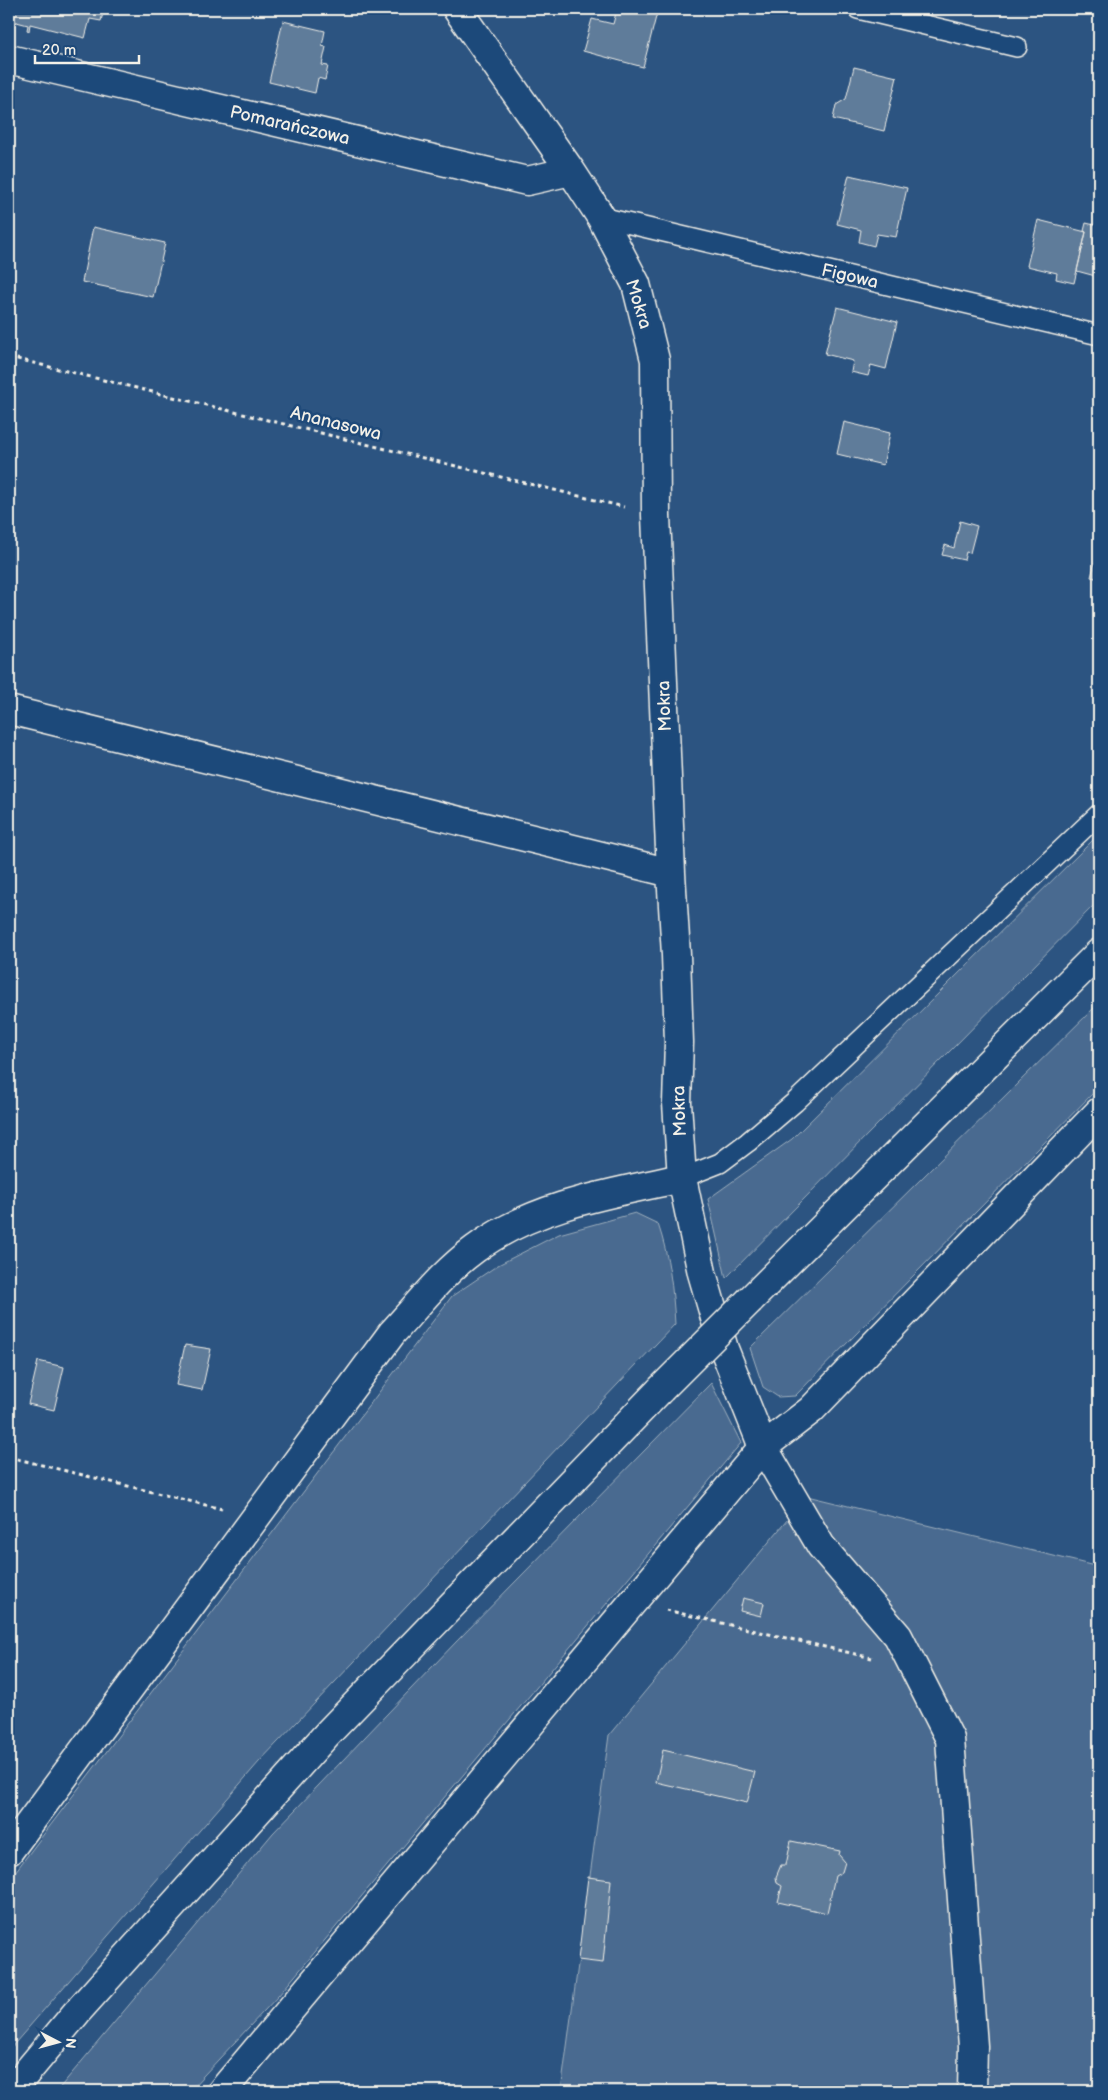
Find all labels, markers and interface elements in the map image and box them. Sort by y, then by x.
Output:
scale bar [35,32,139,64]
text: 20 m [42,41,76,60]
street label: Pomarańczowa [228,102,352,149]
street label: Figowa [819,260,880,293]
street label: Mokra [621,277,656,332]
street label: Ananasowa [288,402,383,445]
street label: Mokra [653,680,676,732]
street label: Mokra [668,1085,691,1137]
north arrow [32,2018,82,2068]
text: N [61,2037,79,2049]

